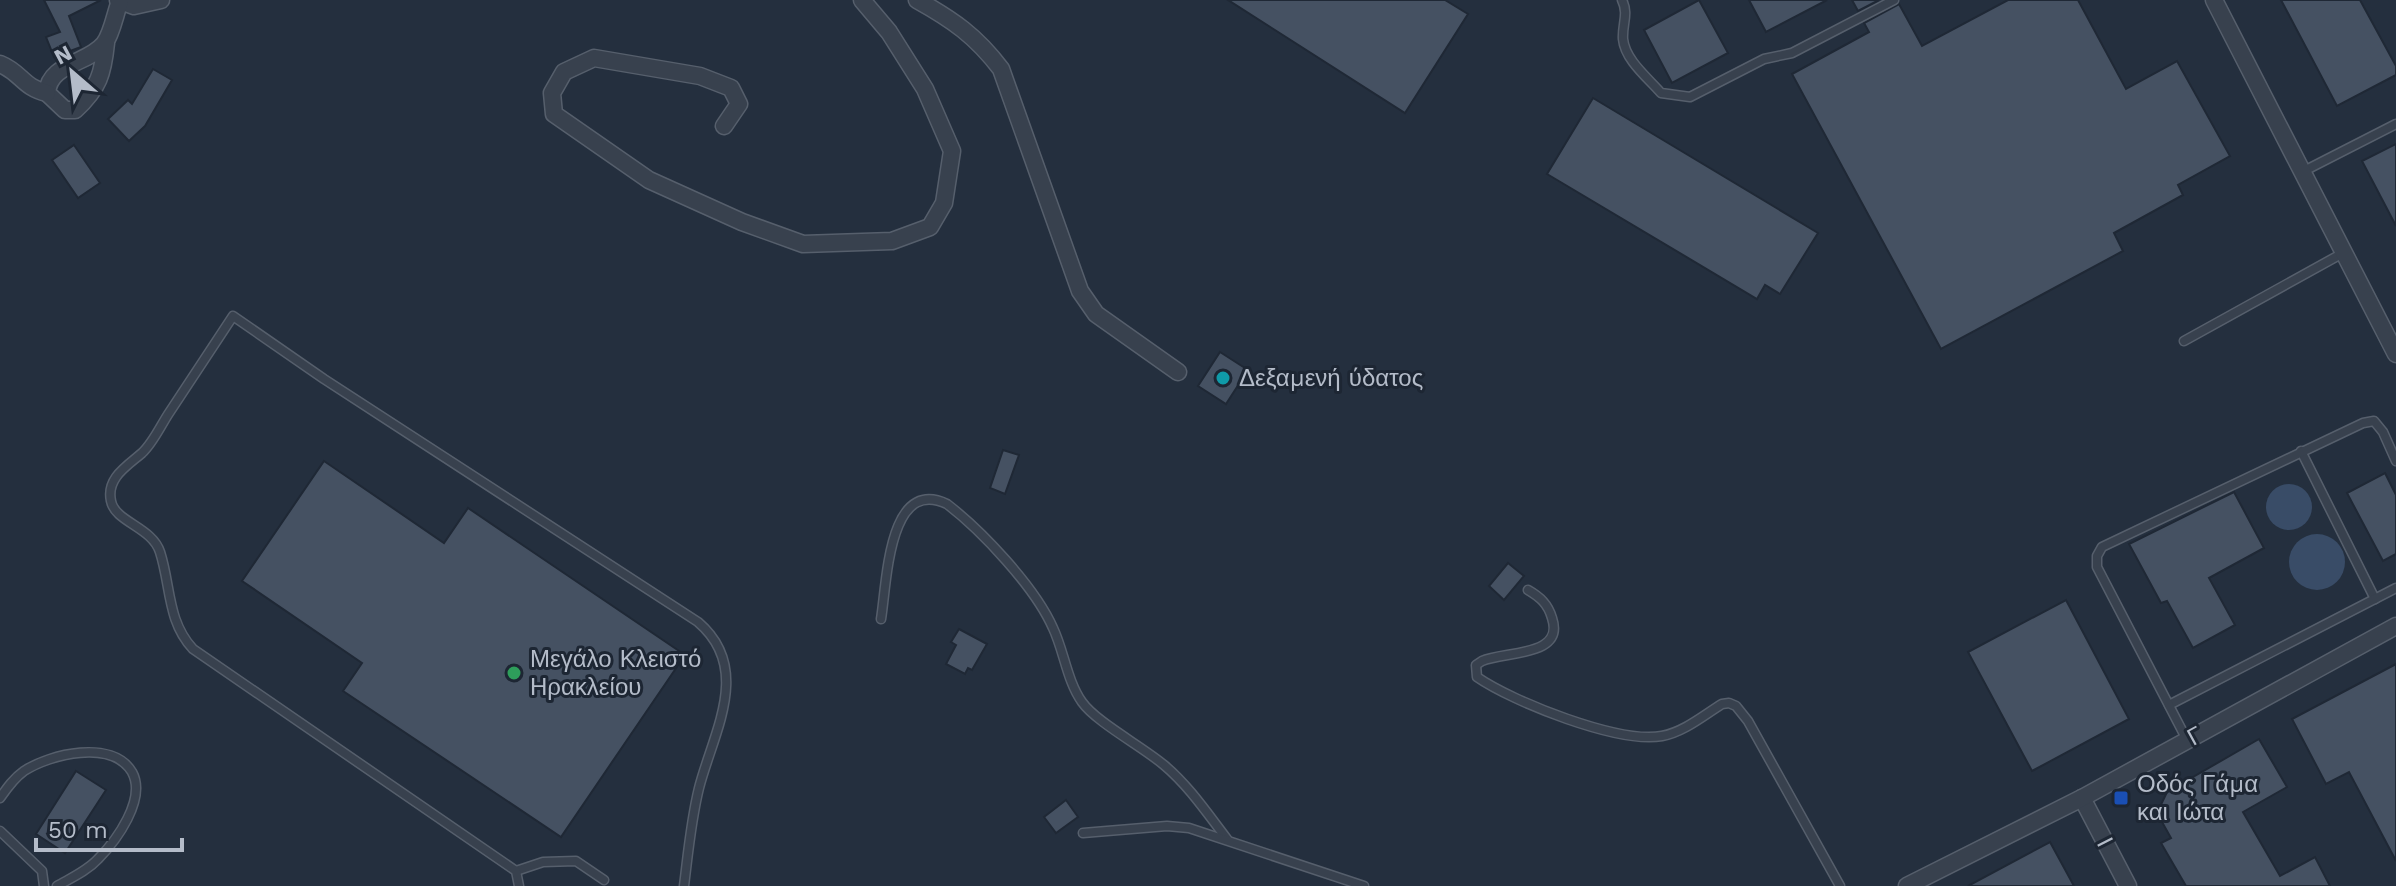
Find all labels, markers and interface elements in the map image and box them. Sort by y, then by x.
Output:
north arrow [32,32,112,112]
text: N [50,40,76,70]
place label: Δεξαμενή ύδατος [1239,364,1423,392]
marker: Δεξαμενή ύδατος [1214,369,1232,387]
place label: Μεγάλο Κλειστό Ηρακλείου [530,645,701,701]
marker: Μεγάλο Κλειστό Ηρακλείου [505,664,523,682]
street label: Γ [2182,721,2208,751]
place label: Οδός Γάμα και Ιώτα [2137,770,2258,826]
marker: Οδός Γάμα και Ιώτα [2112,789,2130,807]
scale bar [36,802,182,852]
text: 50 m [48,816,108,844]
street label: Ι [2091,833,2119,851]

